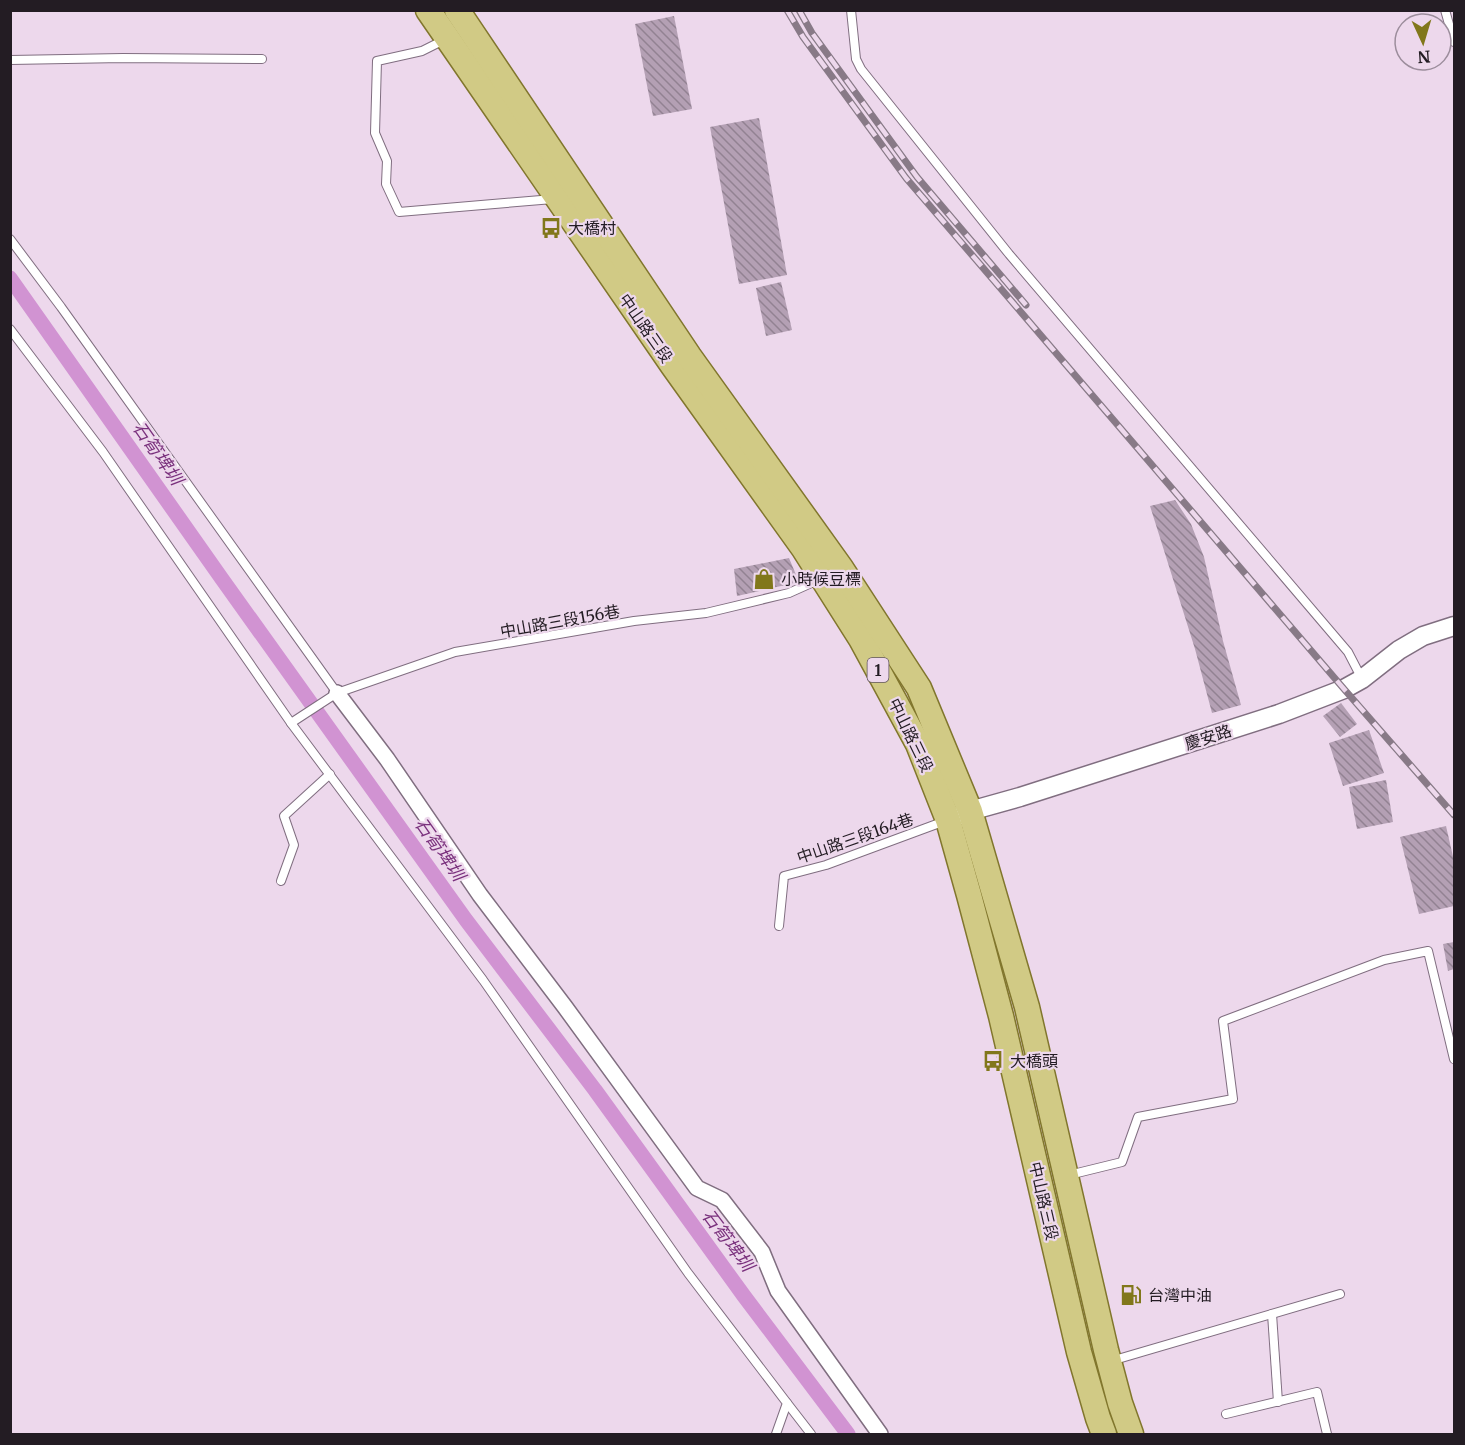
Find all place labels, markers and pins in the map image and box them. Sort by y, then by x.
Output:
bus stop icon: 大橋村 [539,216,563,240]
place label: 大橋村 [568,218,616,238]
shop icon: 小時候豆標 [752,567,776,591]
place label: 小時候豆標 [781,569,861,589]
bus stop icon: 大橋頭 [981,1049,1005,1073]
place label: 大橋頭 [1010,1051,1058,1071]
fuel station icon: 台灣中油 [1119,1283,1143,1307]
place label: 台灣中油 [1148,1285,1212,1305]

